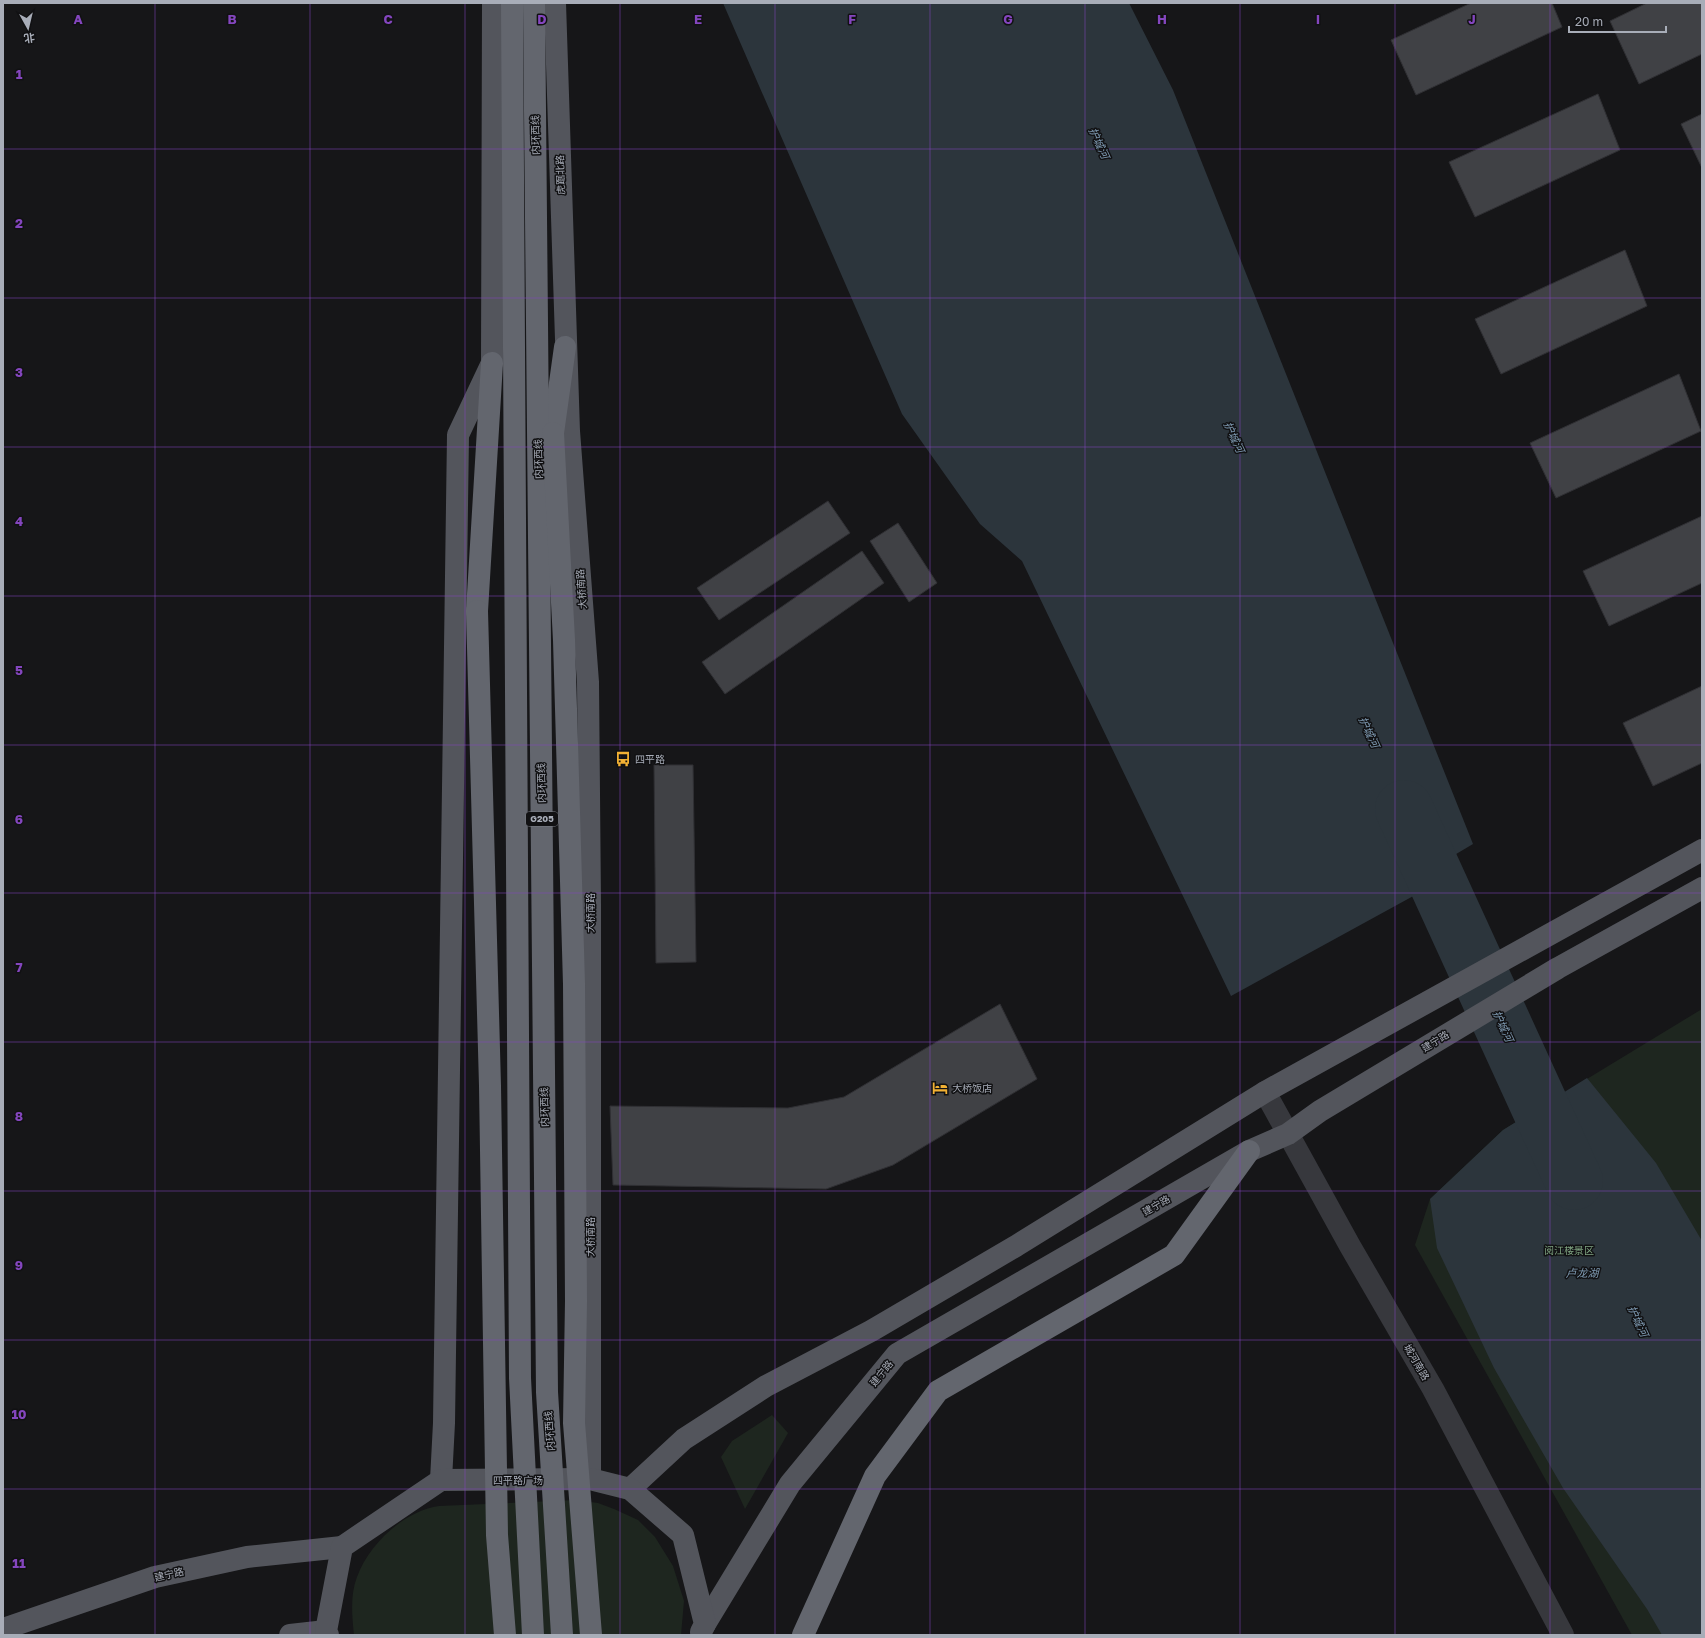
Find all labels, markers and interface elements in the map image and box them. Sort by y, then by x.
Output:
north arrow [8,8,48,48]
scale bar [1569,8,1666,34]
text: A [73,11,83,27]
text: B [227,11,237,27]
text: C [383,11,393,27]
text: D [537,11,547,27]
text: E [694,11,702,27]
text: F [848,11,856,27]
text: G [1003,11,1013,27]
text: H [1157,11,1167,27]
text: I [1316,11,1320,27]
text: J [1468,11,1476,27]
text: 20 m [1575,14,1603,29]
text: 北 [23,31,36,46]
text: 1 [16,66,23,82]
street label: 内环西线 [529,115,541,155]
water label: 护城河 [1087,125,1113,162]
street label: 虎踞北路 [553,155,567,195]
text: 2 [15,215,23,231]
text: 3 [15,364,23,380]
water label: 护城河 [1222,419,1248,456]
street label: 内环西线 [532,439,544,479]
text: 4 [15,513,23,529]
street label: 大桥南路 [574,569,588,609]
text: 5 [15,662,23,678]
water label: 护城河 [1357,714,1383,751]
bus stop icon: 四平路 [614,750,632,768]
place label: 四平路 [635,753,665,765]
street label: 内环西线 [535,763,547,803]
text: 6 [15,811,23,827]
road number: G205 [526,812,558,826]
street label: 大桥南路 [584,893,596,933]
text: 7 [15,959,23,975]
water label: 护城河 [1491,1008,1517,1045]
street label: 建宁路 [1419,1028,1451,1054]
hotel icon: 大桥饭店 [931,1079,949,1097]
place label: 大桥饭店 [952,1082,992,1094]
street label: 内环西线 [538,1087,550,1127]
text: 8 [15,1108,23,1124]
street label: 建宁路 [1140,1192,1172,1218]
street label: 大桥南路 [584,1217,596,1257]
park label: 阅江楼景区 [1544,1244,1594,1256]
text: 9 [15,1257,23,1273]
water label: 卢龙湖 [1566,1266,1600,1279]
water label: 护城河 [1626,1303,1652,1340]
street label: 城河南路 [1402,1342,1432,1382]
street label: 建宁路 [867,1358,895,1388]
text: 10 [11,1406,27,1422]
street label: 内环西线 [542,1411,556,1451]
street label: 四平路广场 [493,1474,543,1486]
text: 11 [12,1555,26,1571]
street label: 建宁路 [153,1565,185,1583]

